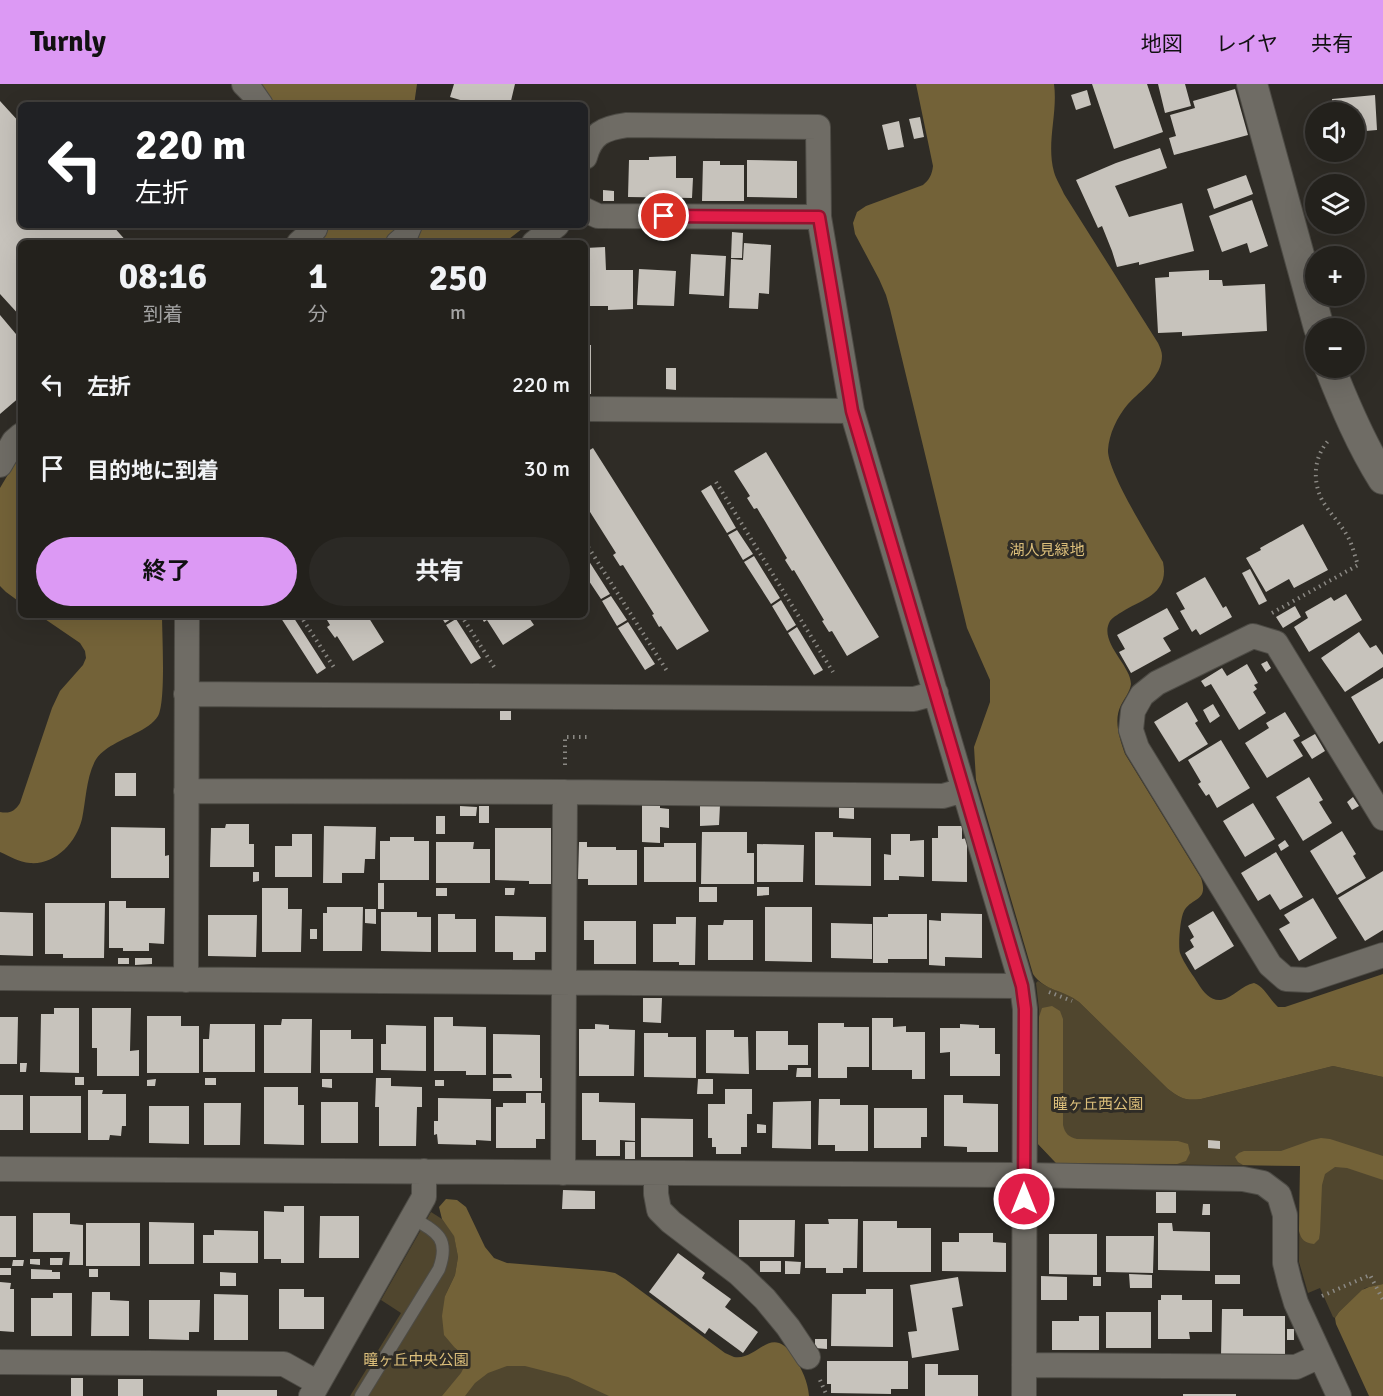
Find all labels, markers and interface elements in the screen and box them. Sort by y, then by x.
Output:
text: Turnly [30,25,106,59]
text: 地図 [1141,31,1183,57]
text: レイヤ [1216,31,1278,57]
text: 共有 [1311,31,1353,57]
map controls [1305,102,1365,378]
button: sound [1305,102,1365,162]
text: 220 m [135,120,246,171]
icon: left [36,126,114,204]
button: layers [1305,174,1365,234]
text: 左折 [135,177,189,210]
pin [638,190,689,241]
icon: arrive [647,199,680,232]
button: + [1305,246,1365,306]
text: 08:16 [119,254,207,299]
text: 1 [308,254,328,299]
text: 250 [429,256,487,301]
text: m [450,300,466,325]
text: 到着 [143,302,183,327]
text: 分 [308,302,328,327]
button: − [1305,318,1365,378]
icon: left [36,368,69,401]
text: 220 m [512,371,570,398]
text: 左折 [87,373,131,400]
icon: arrive [36,452,69,485]
text: 30 m [524,455,570,482]
text: 目的地に到着 [87,457,219,484]
button: 終了 [36,537,297,606]
button: 共有 [309,537,570,606]
park label: 湖人見緑地 [1009,541,1085,559]
park label: 瞳ヶ丘西公園 [1053,1095,1143,1113]
position arrow [992,1167,1056,1231]
park label: 瞳ヶ丘中央公園 [363,1351,469,1369]

